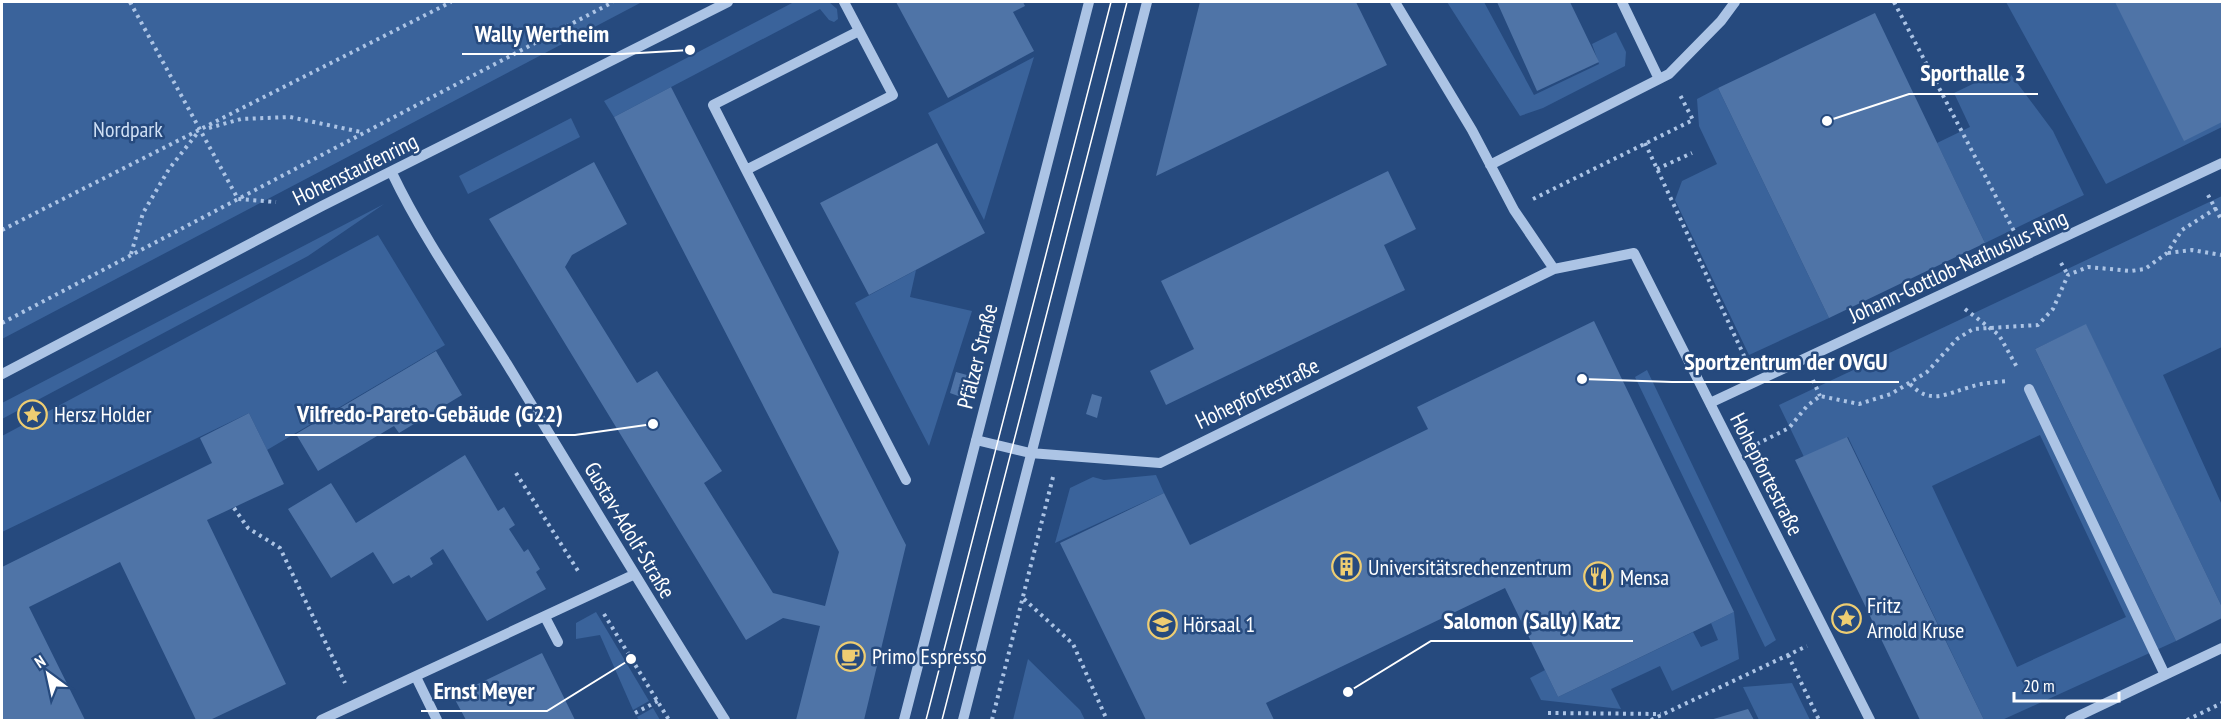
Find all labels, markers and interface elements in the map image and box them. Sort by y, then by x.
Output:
callout: Wally Wertheim [462,12,622,54]
text: Wally Wertheim [474,18,609,49]
callout: Sporthalle 3 [1909,52,2038,94]
text: Sporthalle 3 [1920,57,2026,88]
park label: Nordpark [93,115,163,143]
street label: Hohenstaufenring [288,127,422,211]
street label: Johann-Gottlob-Nathusius-Ring [1843,203,2072,329]
street label: Pfälzer Straße [950,301,1004,411]
callout: Sportzentrum der OVGU [1672,340,1899,382]
text: Sportzentrum der OVGU [1684,346,1888,377]
street label: Hohepfortestraße [1191,351,1323,435]
callout: Vilfredo-Pareto-Gebäude (G22) [285,393,575,435]
place icon: Hersz Holder [17,398,49,430]
text: Vilfredo-Pareto-Gebäude (G22) [296,398,563,429]
place label: Hersz Holder [54,400,151,428]
street label: Hohepfortestraße [1724,408,1810,540]
street label: Gustav-Adolf-Straße [578,457,682,603]
building icon: Universitätsrechenzentrum [1331,551,1363,583]
place label: Universitätsrechenzentrum [1368,553,1572,581]
restaurant icon: Mensa [1583,561,1615,593]
place label: Mensa [1620,563,1669,591]
place label: Fritz Arnold Kruse [1867,591,1964,644]
callout: Salomon (Sally) Katz [1431,599,1633,641]
place icon: Fritz Arnold Kruse [1830,602,1862,634]
text: Salomon (Sally) Katz [1443,605,1621,636]
school or university icon: Hörsaal 1 [1146,608,1178,640]
place label: Hörsaal 1 [1183,610,1255,638]
cafe icon: Primo Espresso [835,640,867,672]
place label: Primo Espresso [872,642,987,670]
north arrow [18,644,78,704]
text: N [31,651,49,672]
scale bar [2014,665,2119,703]
callout: Ernst Meyer [421,669,547,711]
text: 20 m [2023,674,2055,697]
text: Ernst Meyer [433,675,536,706]

